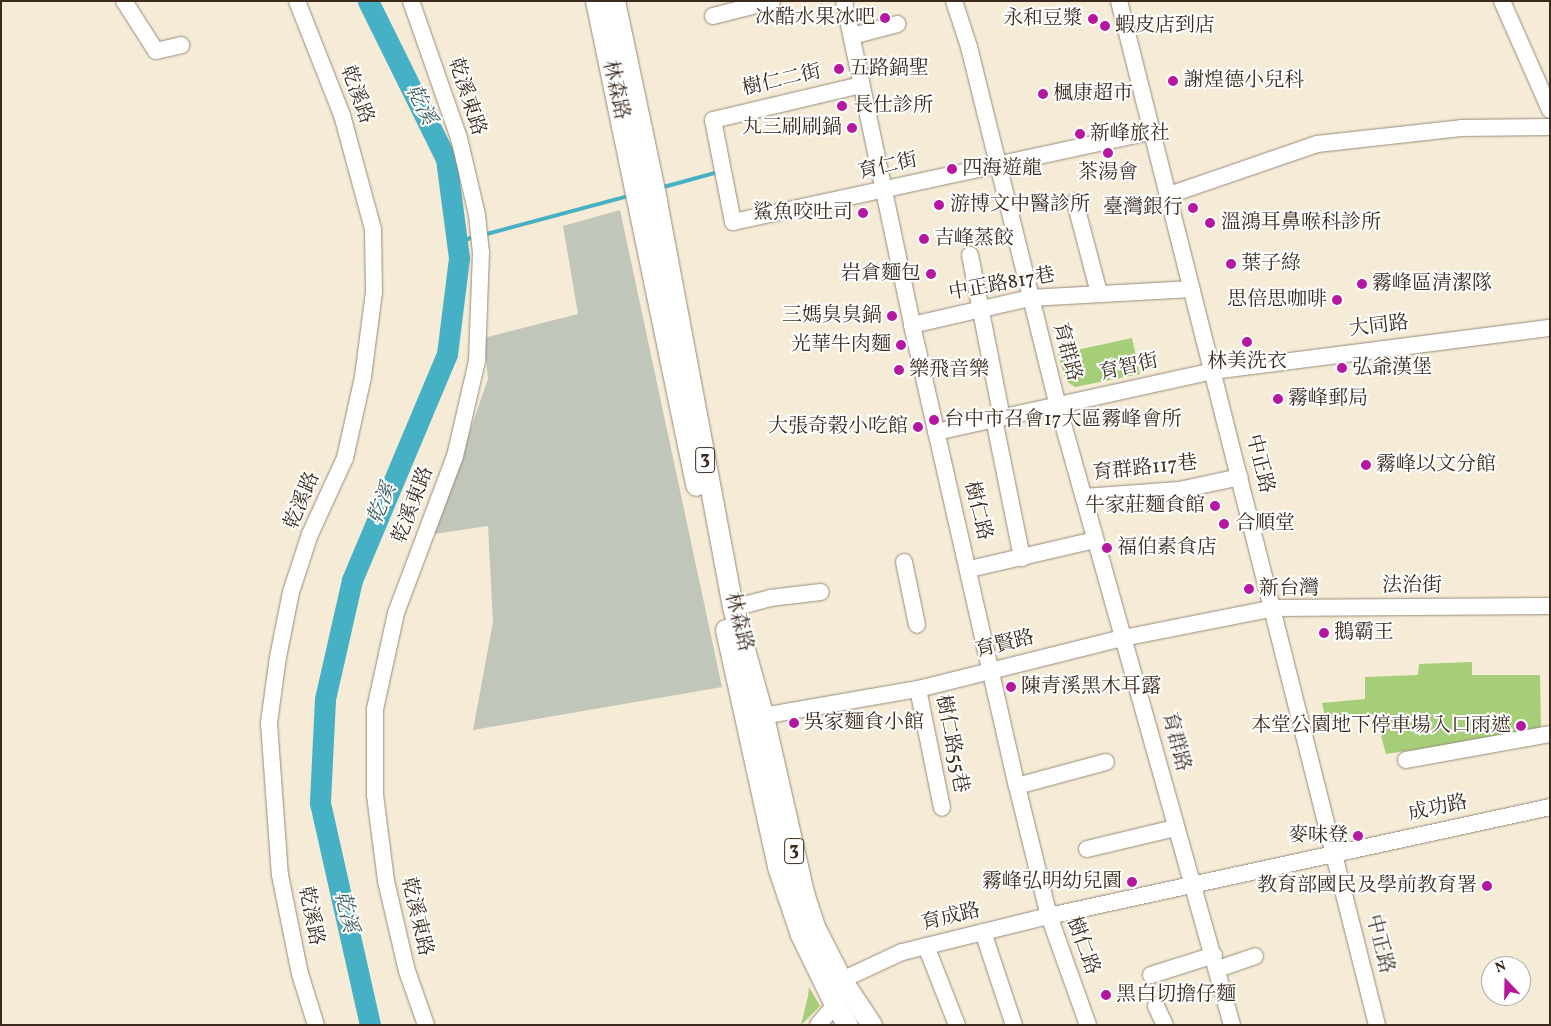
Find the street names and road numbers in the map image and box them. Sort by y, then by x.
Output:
street label: 乾溪東路 [442,55,490,139]
street label: 林森路 [597,58,633,122]
street label: 樹仁二街 [740,60,824,102]
street label: 乾溪路 [334,63,378,127]
street label: 育仁街 [856,149,920,185]
street label: 中正路817巷 [947,264,1057,306]
street label: 大同路 [1348,311,1410,343]
street label: 育群路 [1047,320,1085,384]
street label: 育智街 [1097,350,1161,386]
street label: 中正路 [1240,432,1278,496]
road number: 3 [695,444,715,476]
street label: 育群路117巷 [1091,452,1199,486]
street label: 乾溪東路 [388,463,440,547]
street label: 乾溪路 [280,469,326,533]
street label: 樹仁路 [958,479,996,543]
street label: 法治街 [1382,574,1442,598]
street label: 林森路 [719,590,757,654]
street label: 育賢路 [973,626,1037,664]
street label: 樹仁路55巷 [930,693,972,795]
street label: 育群路 [1156,710,1194,774]
street label: 成功路 [1406,791,1470,827]
road number: 3 [784,834,804,868]
street label: 乾溪東路 [395,875,437,959]
street label: 乾溪路 [292,884,328,948]
street label: 育成路 [919,899,983,937]
street label: 中正路 [1360,912,1398,976]
street label: 樹仁路 [1060,914,1104,978]

